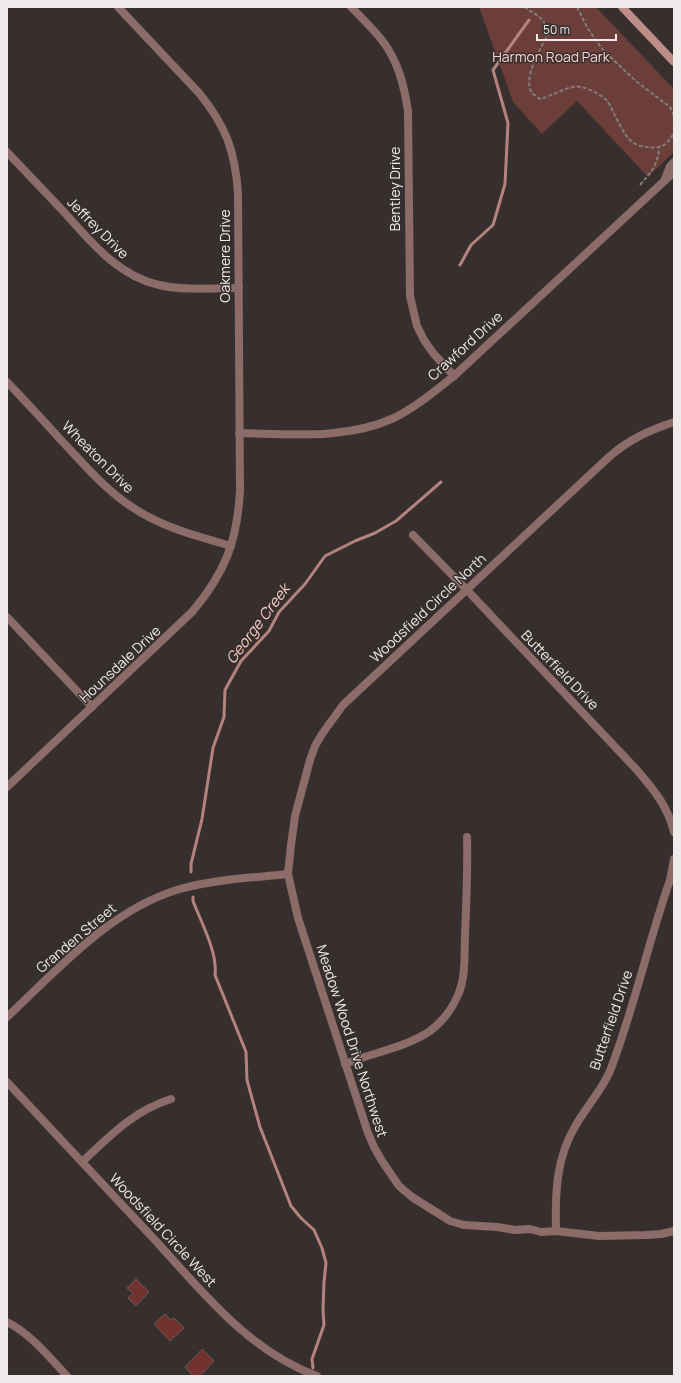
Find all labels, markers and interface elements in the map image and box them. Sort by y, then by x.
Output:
scale bar [537,16,616,42]
text: 50 m [543,21,570,38]
park label: Harmon Road Park [492,47,611,66]
street label: Bentley Drive [385,147,404,231]
street label: Jeffrey Drive [63,193,133,263]
street label: Oakmere Drive [215,209,234,303]
street label: Crawford Drive [423,307,506,384]
street label: Wheaton Drive [58,416,139,497]
street label: Woodsfield Circle North [365,549,490,667]
water label: George Creek [221,577,296,668]
street label: Hounsdale Drive [75,621,164,706]
street label: Butterfield Drive [517,626,603,714]
street label: Granden Street [32,898,120,977]
street label: Meadow Wood Drive Northwest [312,942,393,1140]
street label: Butterfield Drive [585,967,636,1072]
street label: Woodsfield Circle West [106,1169,221,1291]

